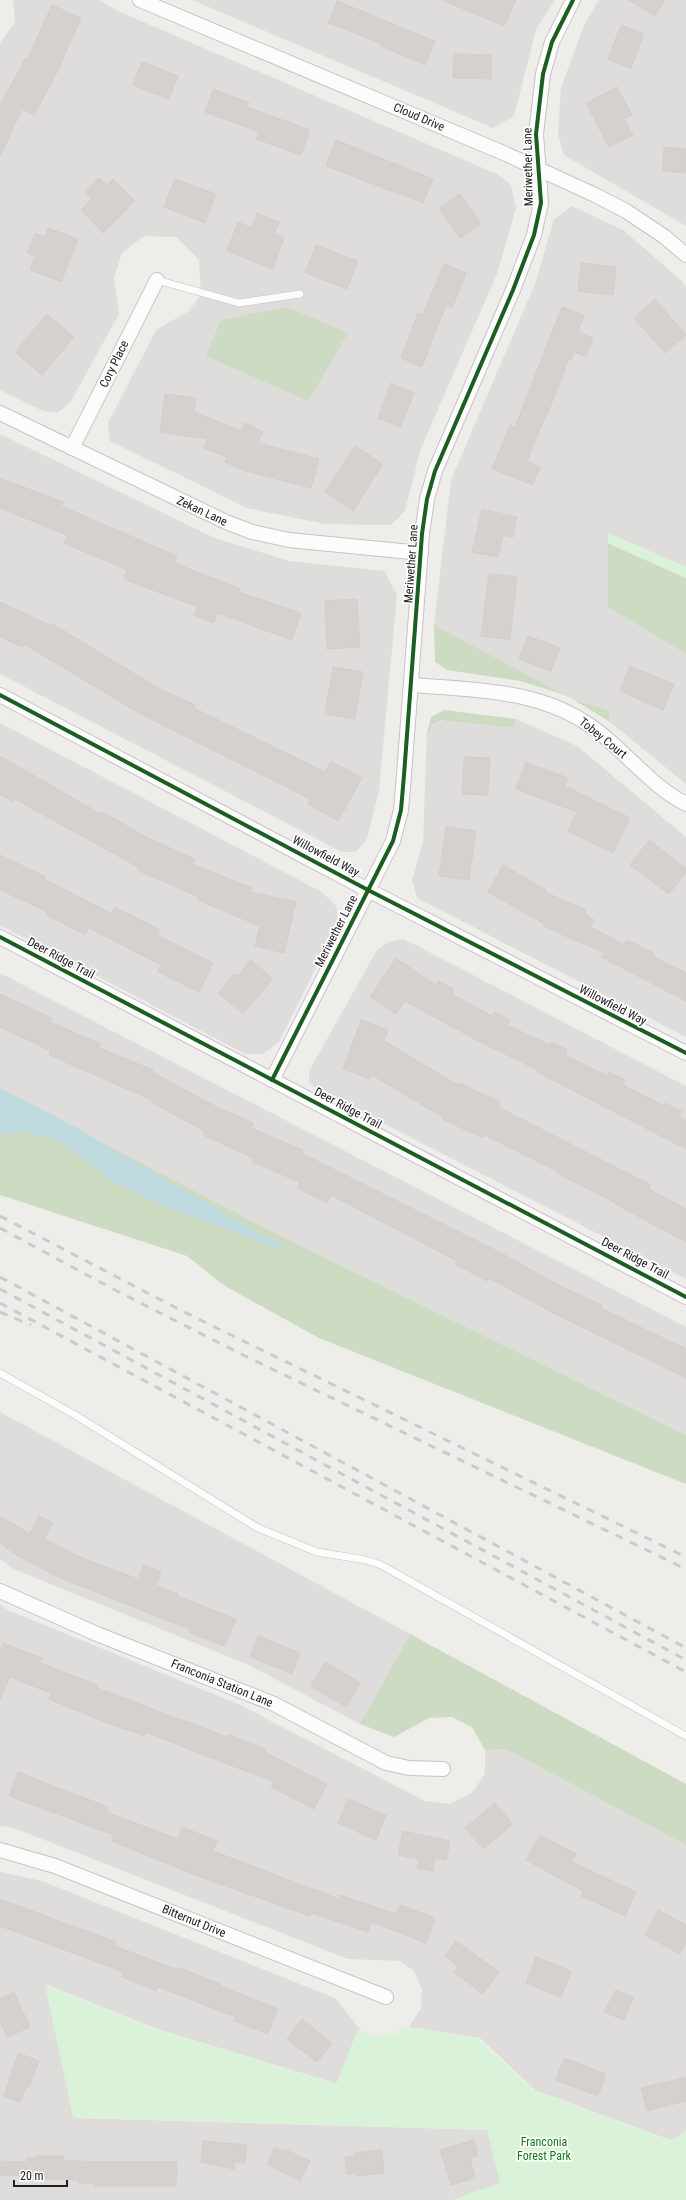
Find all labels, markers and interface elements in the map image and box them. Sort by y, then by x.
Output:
street label: Cloud Drive [391,100,447,134]
street label: Meriwether Lane [520,127,536,207]
street label: Cory Place [97,338,132,390]
street label: Zekan Lane [174,493,230,529]
street label: Meriwether Lane [401,524,421,604]
street label: Tobey Court [576,715,630,762]
street label: Willowfield Way [290,832,362,880]
street label: Meriwether Lane [312,892,360,969]
street label: Deer Ridge Trail [25,934,97,982]
street label: Willowfield Way [577,982,649,1028]
street label: Deer Ridge Trail [312,1084,384,1132]
street label: Deer Ridge Trail [599,1234,671,1282]
street label: Franconia Station Lane [169,1656,275,1710]
street label: Bitternut Drive [160,1902,228,1940]
park label: Franconia Forest Park [517,2135,572,2163]
scale bar [14,2162,67,2188]
text: 20 m [20,2169,44,2183]

